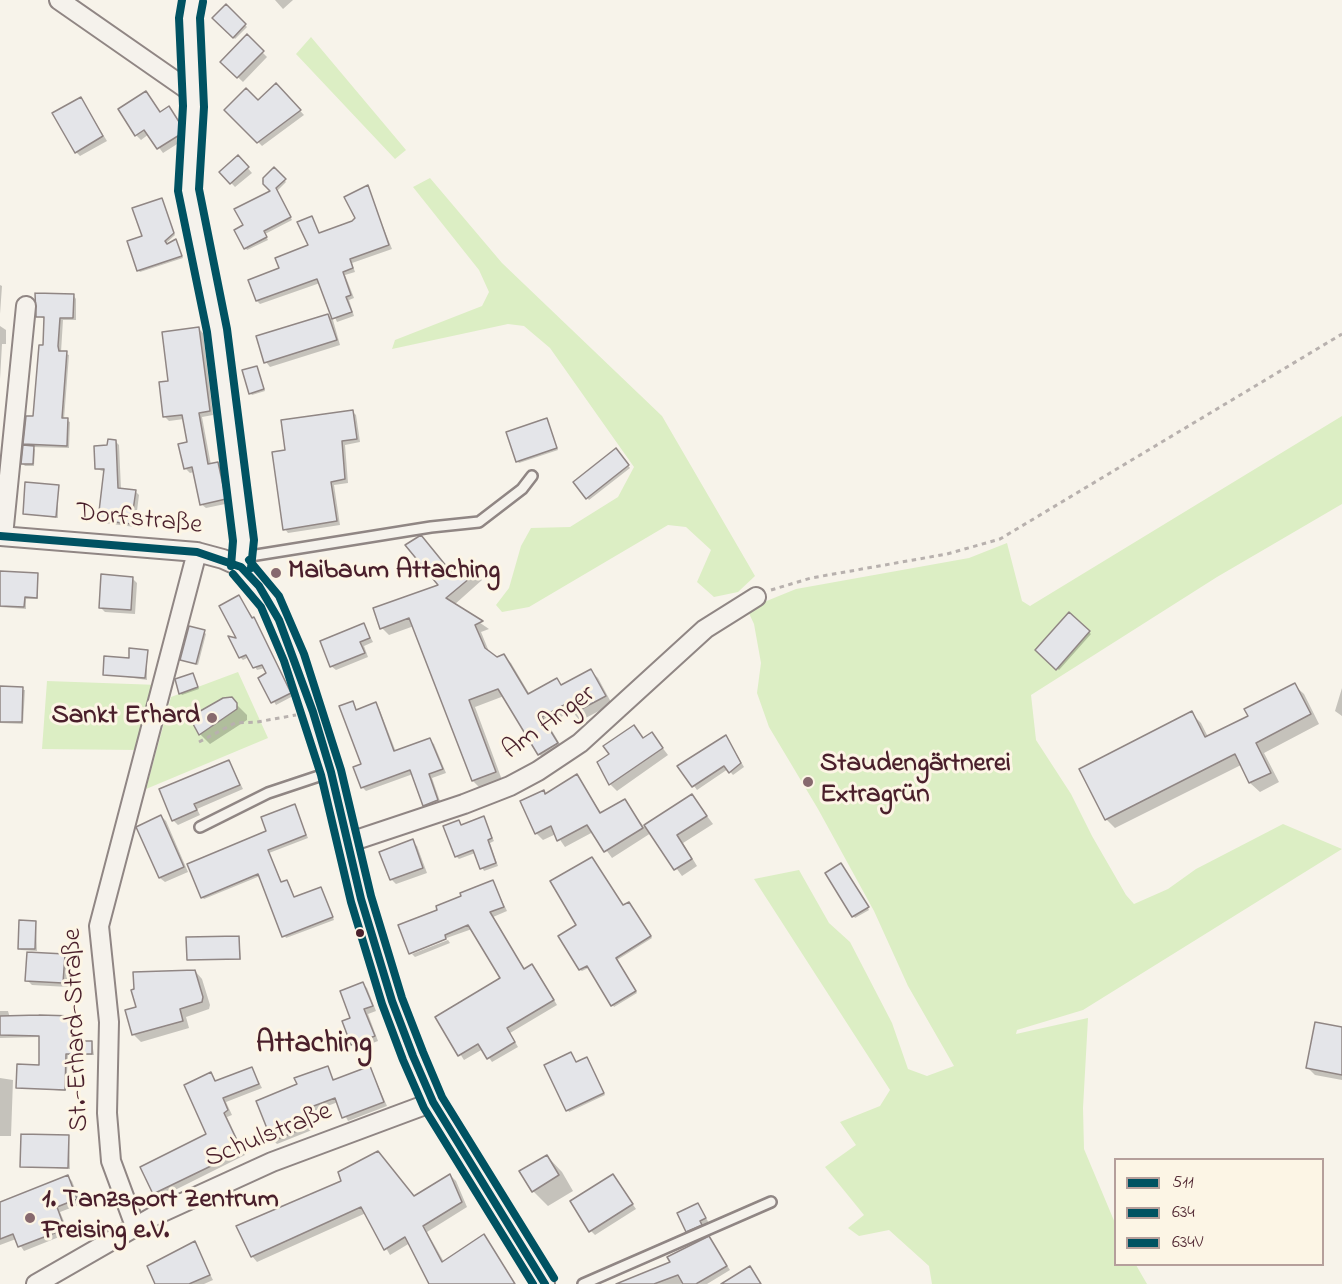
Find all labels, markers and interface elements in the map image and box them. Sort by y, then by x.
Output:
street label: Dorfstraße [74,498,204,544]
place label: Maibaum Attaching [288,557,500,589]
marker: Maibaum Attaching [269,566,283,580]
street label: Am Anger [497,679,603,769]
place label: Sankt Erhard [51,702,200,734]
marker: Sankt Erhard [205,711,219,725]
place label: Staudengärtnerei Extragrün [820,750,1011,813]
marker: Staudengärtnerei Extragrün [801,775,815,789]
unlabelled marker [354,927,366,939]
street label: St.-Erhard-Straße [58,928,98,1132]
district label: Attaching [256,1028,372,1064]
street label: Schulstraße [201,1097,337,1177]
legend [1114,1158,1324,1266]
text: 511 [1172,1170,1194,1196]
place label: 1. Tanzsport Zentrum Freising e.V. [42,1186,279,1249]
text: 634 [1172,1200,1195,1226]
marker: 1. Tanzsport Zentrum Freising e.V. [23,1211,37,1225]
text: 634V [1172,1230,1203,1256]

